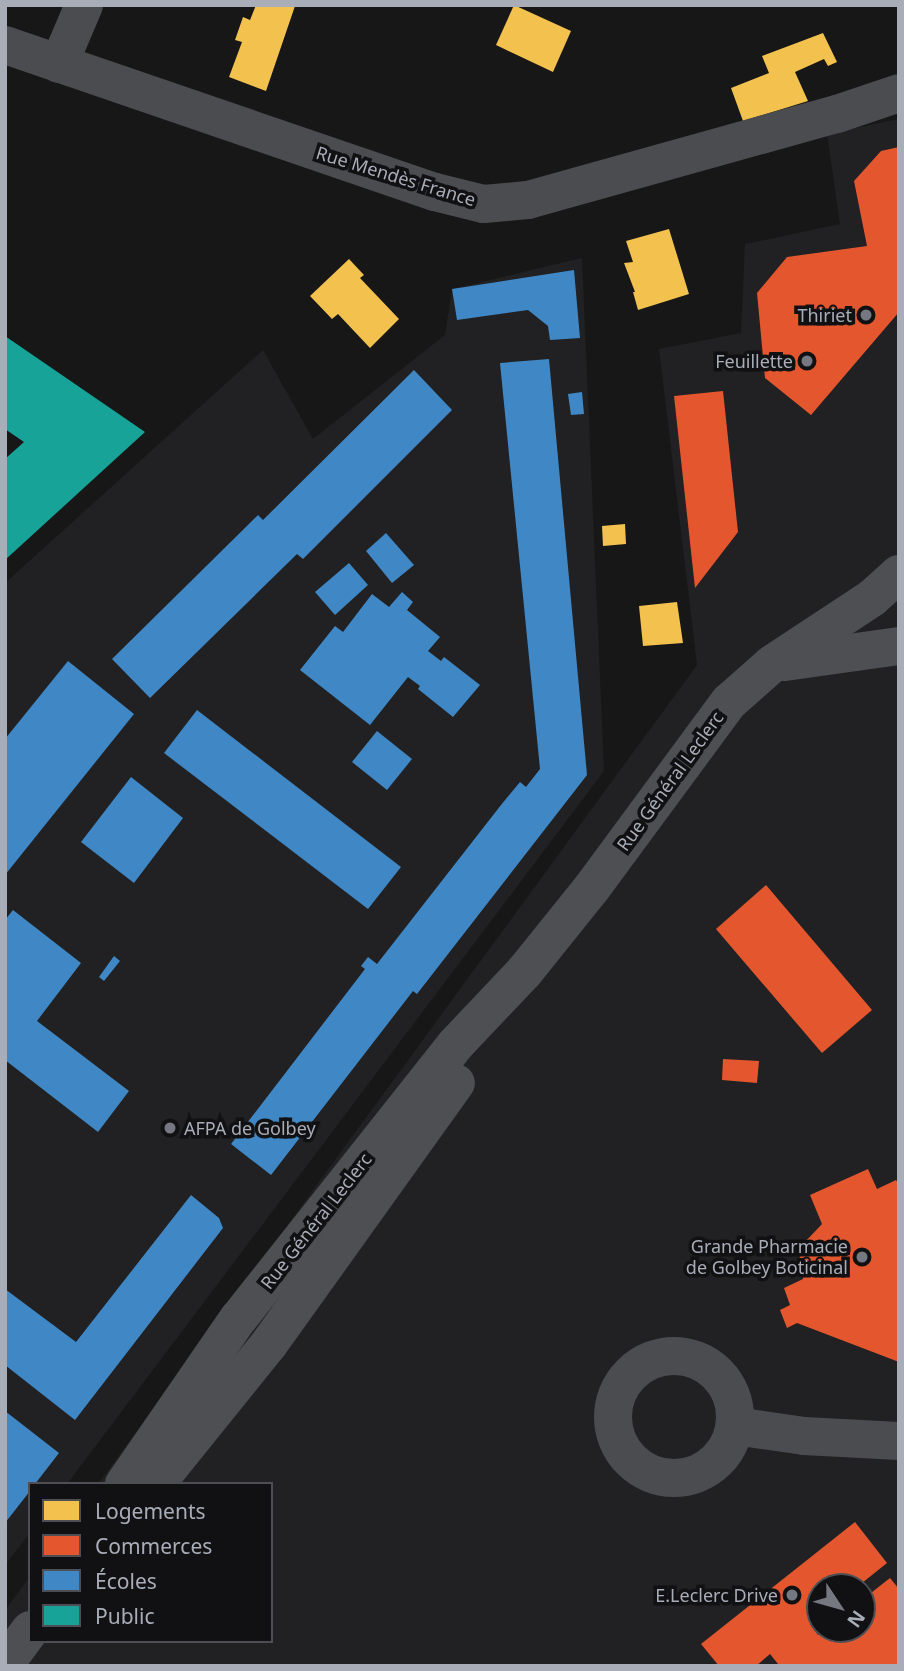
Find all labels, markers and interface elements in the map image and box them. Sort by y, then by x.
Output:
street label: Rue Mendès France [314,141,478,211]
place label: Thiriet [797,304,852,326]
marker: Thiriet [858,307,874,323]
place label: Feuillette [715,350,793,372]
marker: Feuillette [799,353,815,369]
street label: Rue Général Leclerc [612,707,728,855]
place label: AFPA de Golbey [184,1117,316,1139]
marker: AFPA de Golbey [162,1120,178,1136]
street label: Rue Général Leclerc [256,1149,376,1293]
place label: Grande Pharmacie de Golbey Boticinal [686,1236,848,1278]
marker: Grande Pharmacie de Golbey Boticinal [854,1249,870,1265]
legend [28,1482,273,1643]
text: Logements [95,1497,206,1525]
text: Commerces [95,1532,212,1560]
text: Écoles [95,1567,157,1595]
north arrow [806,1573,876,1643]
place label: E.Leclerc Drive [655,1584,778,1606]
marker: E.Leclerc Drive [784,1587,800,1603]
text: Public [95,1602,155,1630]
text: N [841,1605,871,1633]

